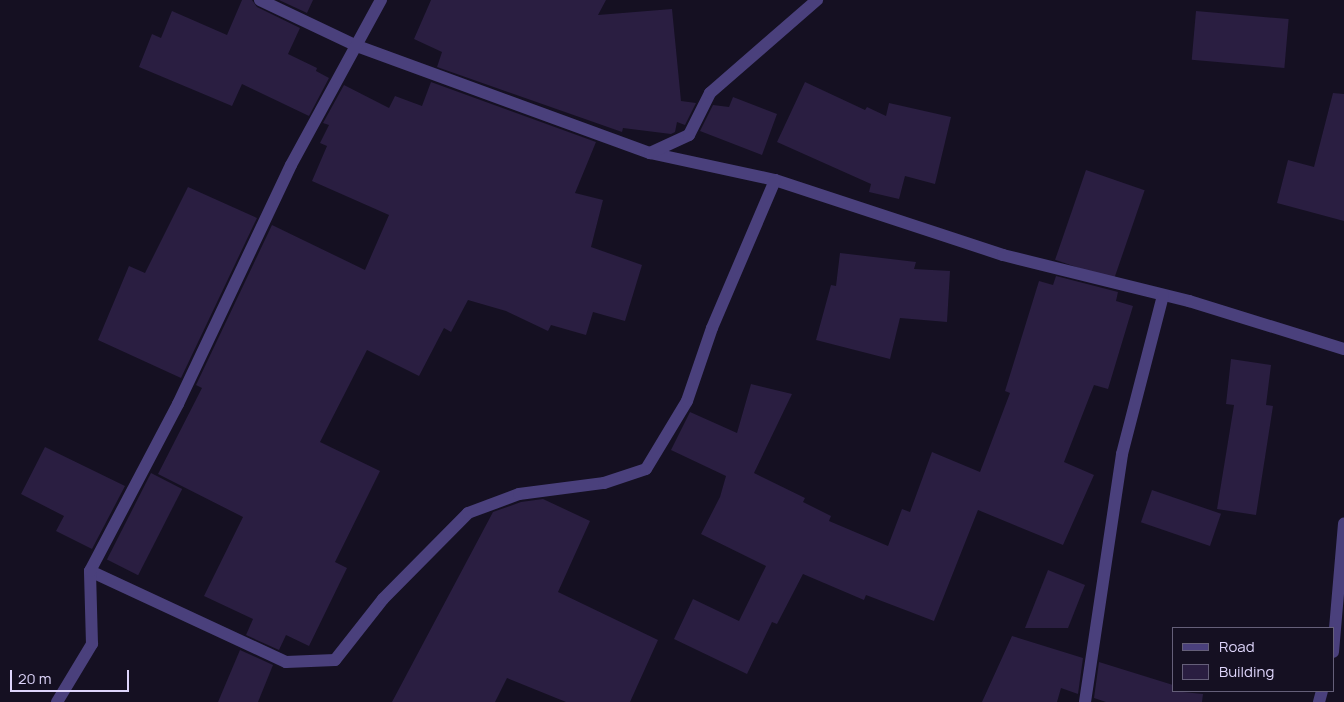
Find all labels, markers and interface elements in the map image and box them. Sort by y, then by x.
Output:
legend [1172,627,1334,692]
text: Road [1219,636,1255,657]
scale bar [12,660,131,692]
text: Building [1219,661,1274,682]
text: 20 m [18,668,51,689]

